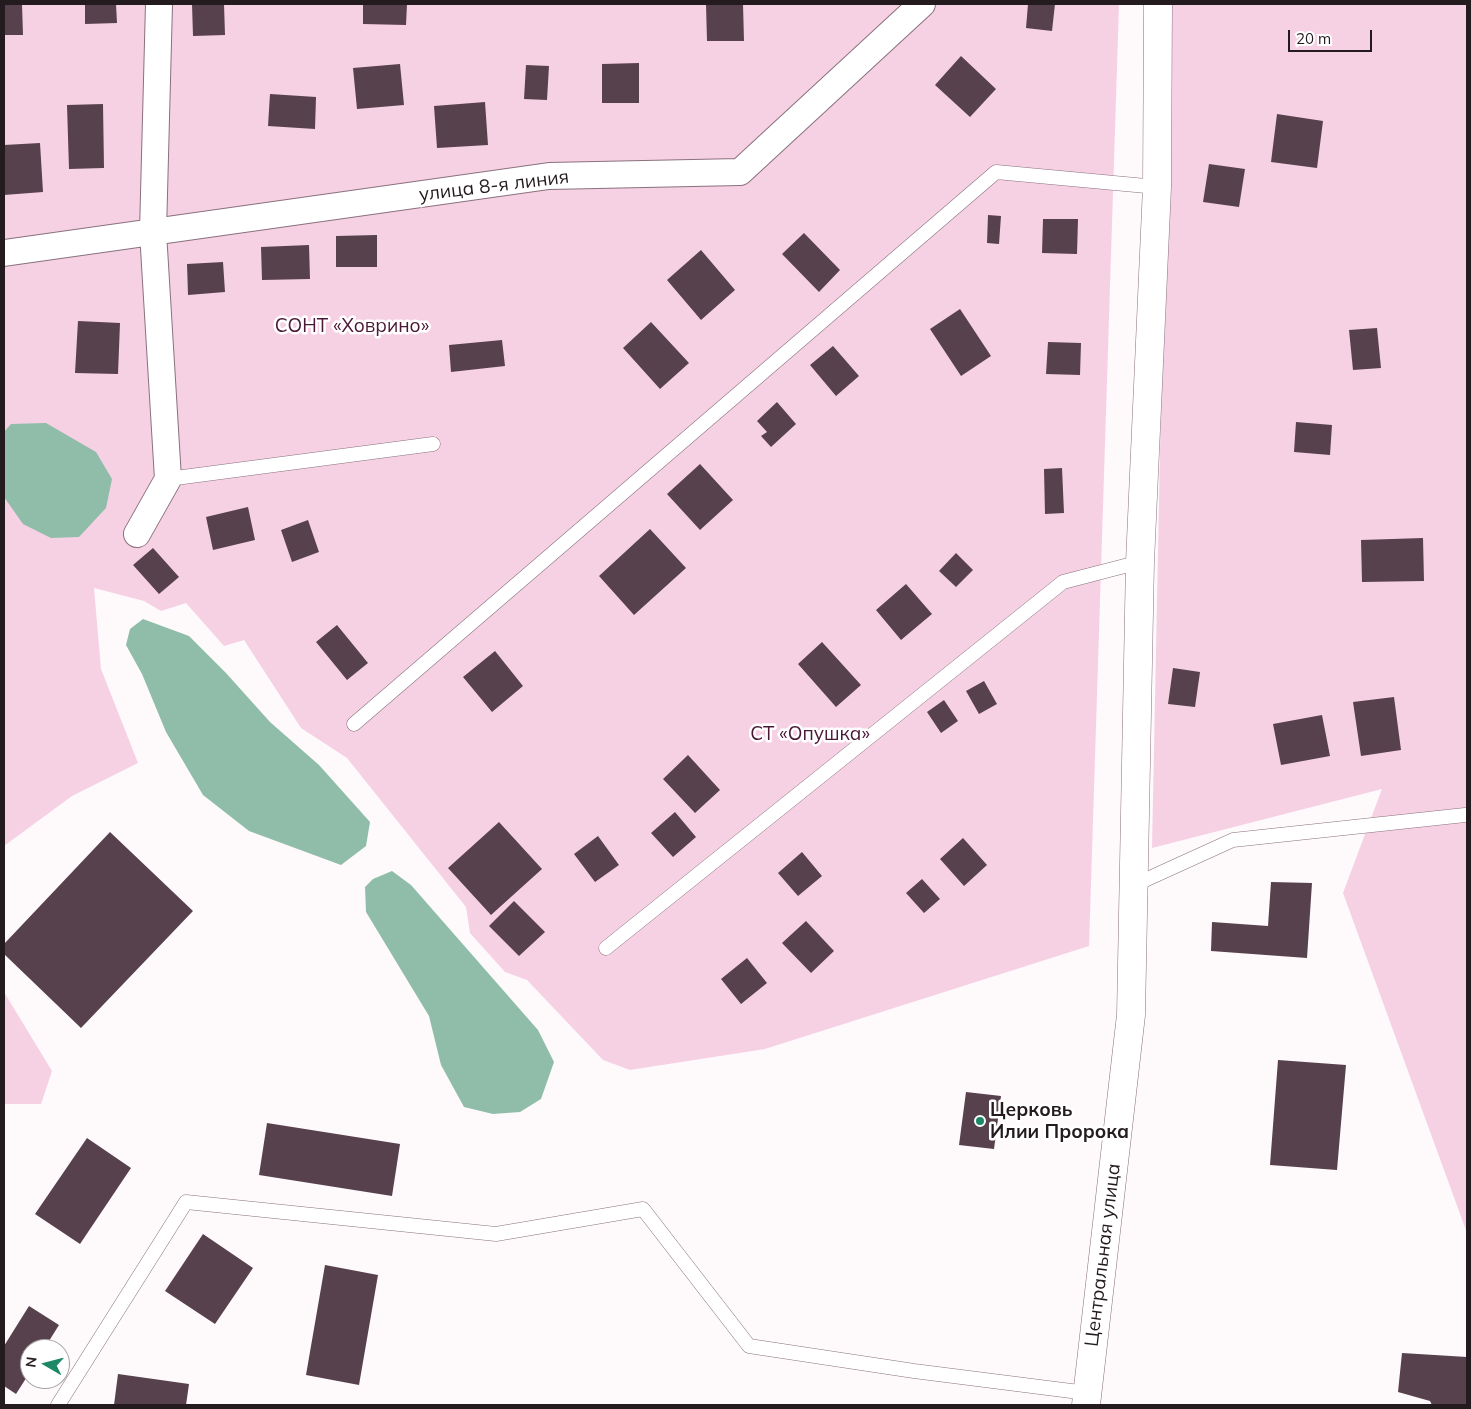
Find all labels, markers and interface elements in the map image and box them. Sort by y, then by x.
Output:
scale bar [1291,20,1375,52]
text: 20 m [1296,29,1331,48]
street label: улица 8-я линия [418,165,570,207]
park label: СОНТ «Ховрино» [275,315,429,337]
park label: СТ «Опушка» [750,723,870,745]
place label: Церковь Илии Пророка [990,1099,1129,1143]
marker: Церковь Илии Пророка [974,1115,986,1127]
street label: Центральная улица [1080,1162,1126,1348]
north arrow [20,1339,70,1389]
text: N [21,1356,41,1369]

